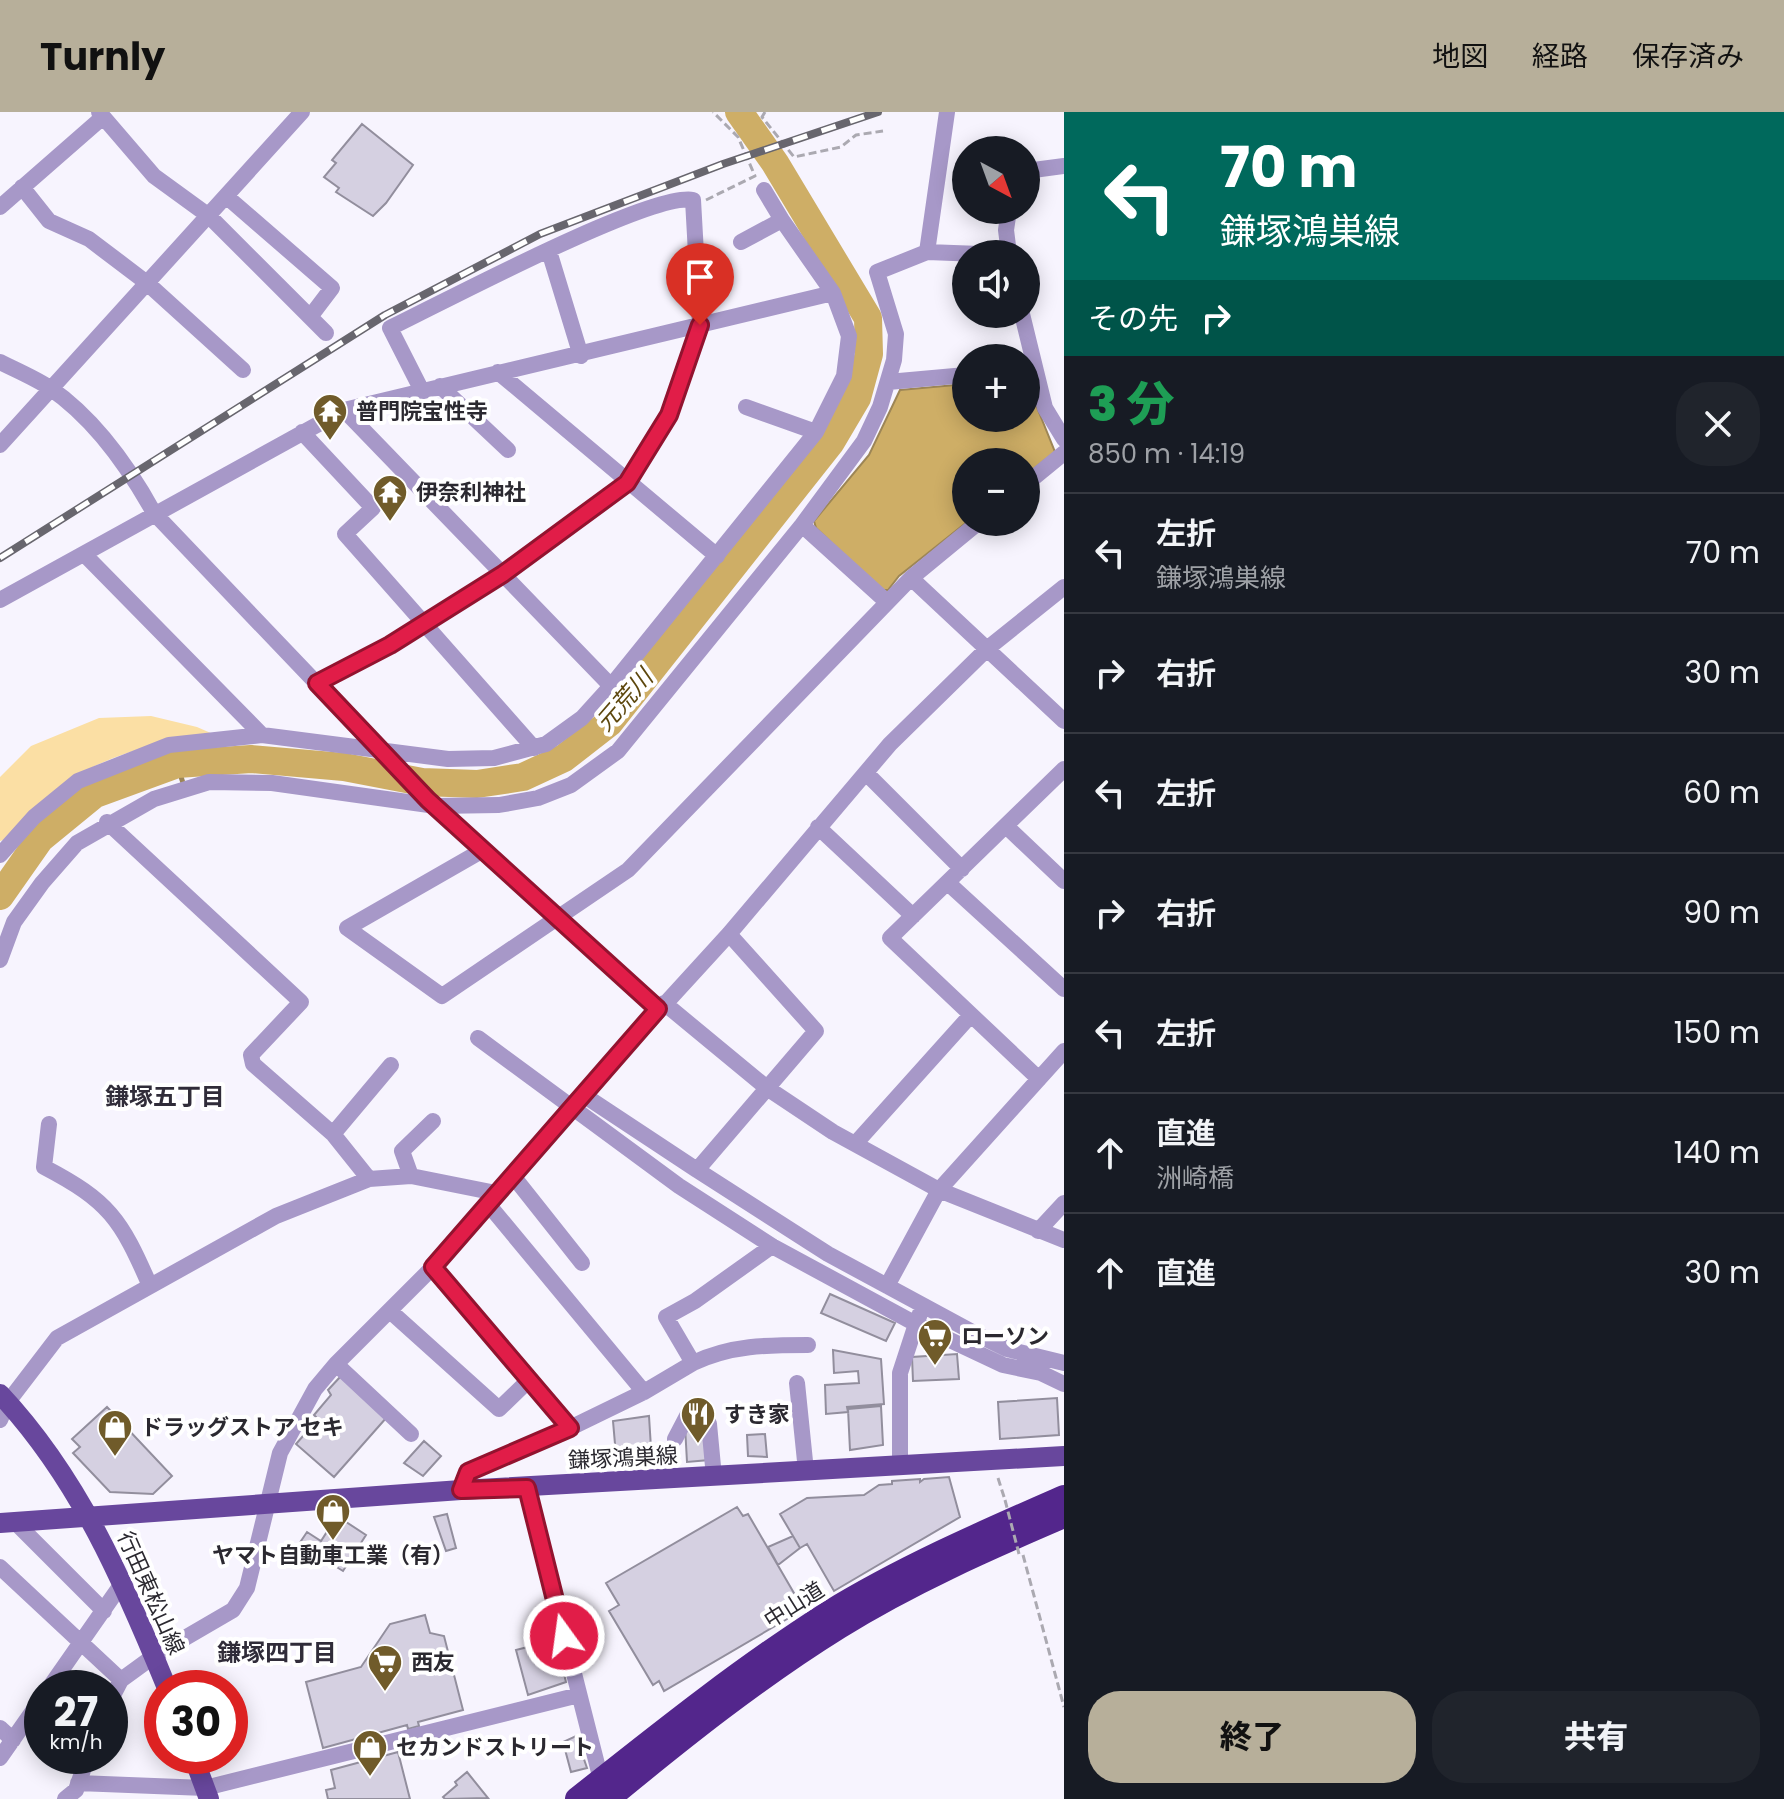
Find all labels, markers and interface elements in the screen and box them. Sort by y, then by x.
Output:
text: Turnly [40,30,165,83]
text: 地図 [1432,37,1488,76]
text: 経路 [1532,37,1588,76]
text: 保存済み [1632,37,1744,76]
text: 70 m [1220,128,1358,207]
north arrow [952,136,1040,224]
map controls [952,136,1040,536]
icon: left [1088,144,1192,248]
text: 鎌塚鴻巣線 [1220,206,1400,257]
button: sound [952,240,1040,328]
pin [666,243,734,325]
icon: arrive [678,255,722,299]
icon: right [1194,296,1238,340]
text: その先 [1088,297,1178,340]
button: + [952,344,1040,432]
text: 3 分 [1088,371,1174,438]
button: close [1676,382,1760,466]
temple icon: 普門院宝性寺 [311,392,349,442]
place label: 普門院宝性寺 [356,396,488,427]
text: 850 m · 14:19 [1088,436,1245,472]
button: − [952,448,1040,536]
temple icon: 伊奈利神社 [371,473,409,523]
place label: 伊奈利神社 [416,477,526,508]
text: 左折 [1156,512,1216,555]
icon: left [1088,531,1132,575]
text: 70 m [1686,531,1760,574]
text: 鎌塚鴻巣線 [1156,560,1286,596]
icon: right [1088,651,1132,695]
text: 30 m [1685,651,1760,694]
text: 右折 [1156,652,1216,695]
water label: 元荒川 [588,660,662,738]
icon: left [1088,771,1132,815]
text: 60 m [1683,771,1760,814]
text: 左折 [1156,772,1216,815]
icon: right [1088,891,1132,935]
text: 90 m [1683,891,1760,934]
text: 右折 [1156,892,1216,935]
icon: left [1088,1011,1132,1055]
text: 150 m [1674,1011,1760,1054]
text: 左折 [1156,1012,1216,1055]
district label: 鎌塚五丁目 [105,1080,225,1113]
text: 直進 [1156,1112,1216,1155]
icon: ahead [1088,1131,1132,1175]
text: 140 m [1674,1131,1760,1174]
text: 洲崎橋 [1156,1160,1234,1196]
icon: ahead [1088,1251,1132,1295]
text: 30 m [1685,1251,1760,1294]
text: 直進 [1156,1252,1216,1295]
supermarket icon: ローソン [916,1317,954,1367]
place label: ローソン [961,1321,1049,1352]
restaurant icon: すき家 [679,1395,717,1445]
place label: すき家 [724,1399,790,1430]
shop icon: ドラッグストア セキ [96,1408,134,1458]
place label: ドラッグストア セキ [141,1412,344,1443]
street label: 鎌塚鴻巣線 [567,1440,679,1476]
shop icon: ヤマト自動車工業（有） [314,1492,352,1542]
street label: 行田東松山線 [110,1526,192,1660]
place label: ヤマト自動車工業（有） [212,1540,454,1571]
street label: 中山道 [758,1574,830,1636]
position arrow [522,1594,606,1678]
district label: 鎌塚四丁目 [217,1636,337,1669]
supermarket icon: 西友 [366,1643,404,1693]
place label: 西友 [411,1647,455,1678]
speed limit sign: 30 [144,1670,248,1774]
text: 27 [54,1684,98,1740]
button: 終了 [1088,1691,1416,1783]
button: 共有 [1432,1691,1760,1783]
text: km/h [49,1728,103,1756]
shop icon: セカンドストリート [351,1728,389,1778]
place label: セカンドストリート [396,1732,594,1763]

